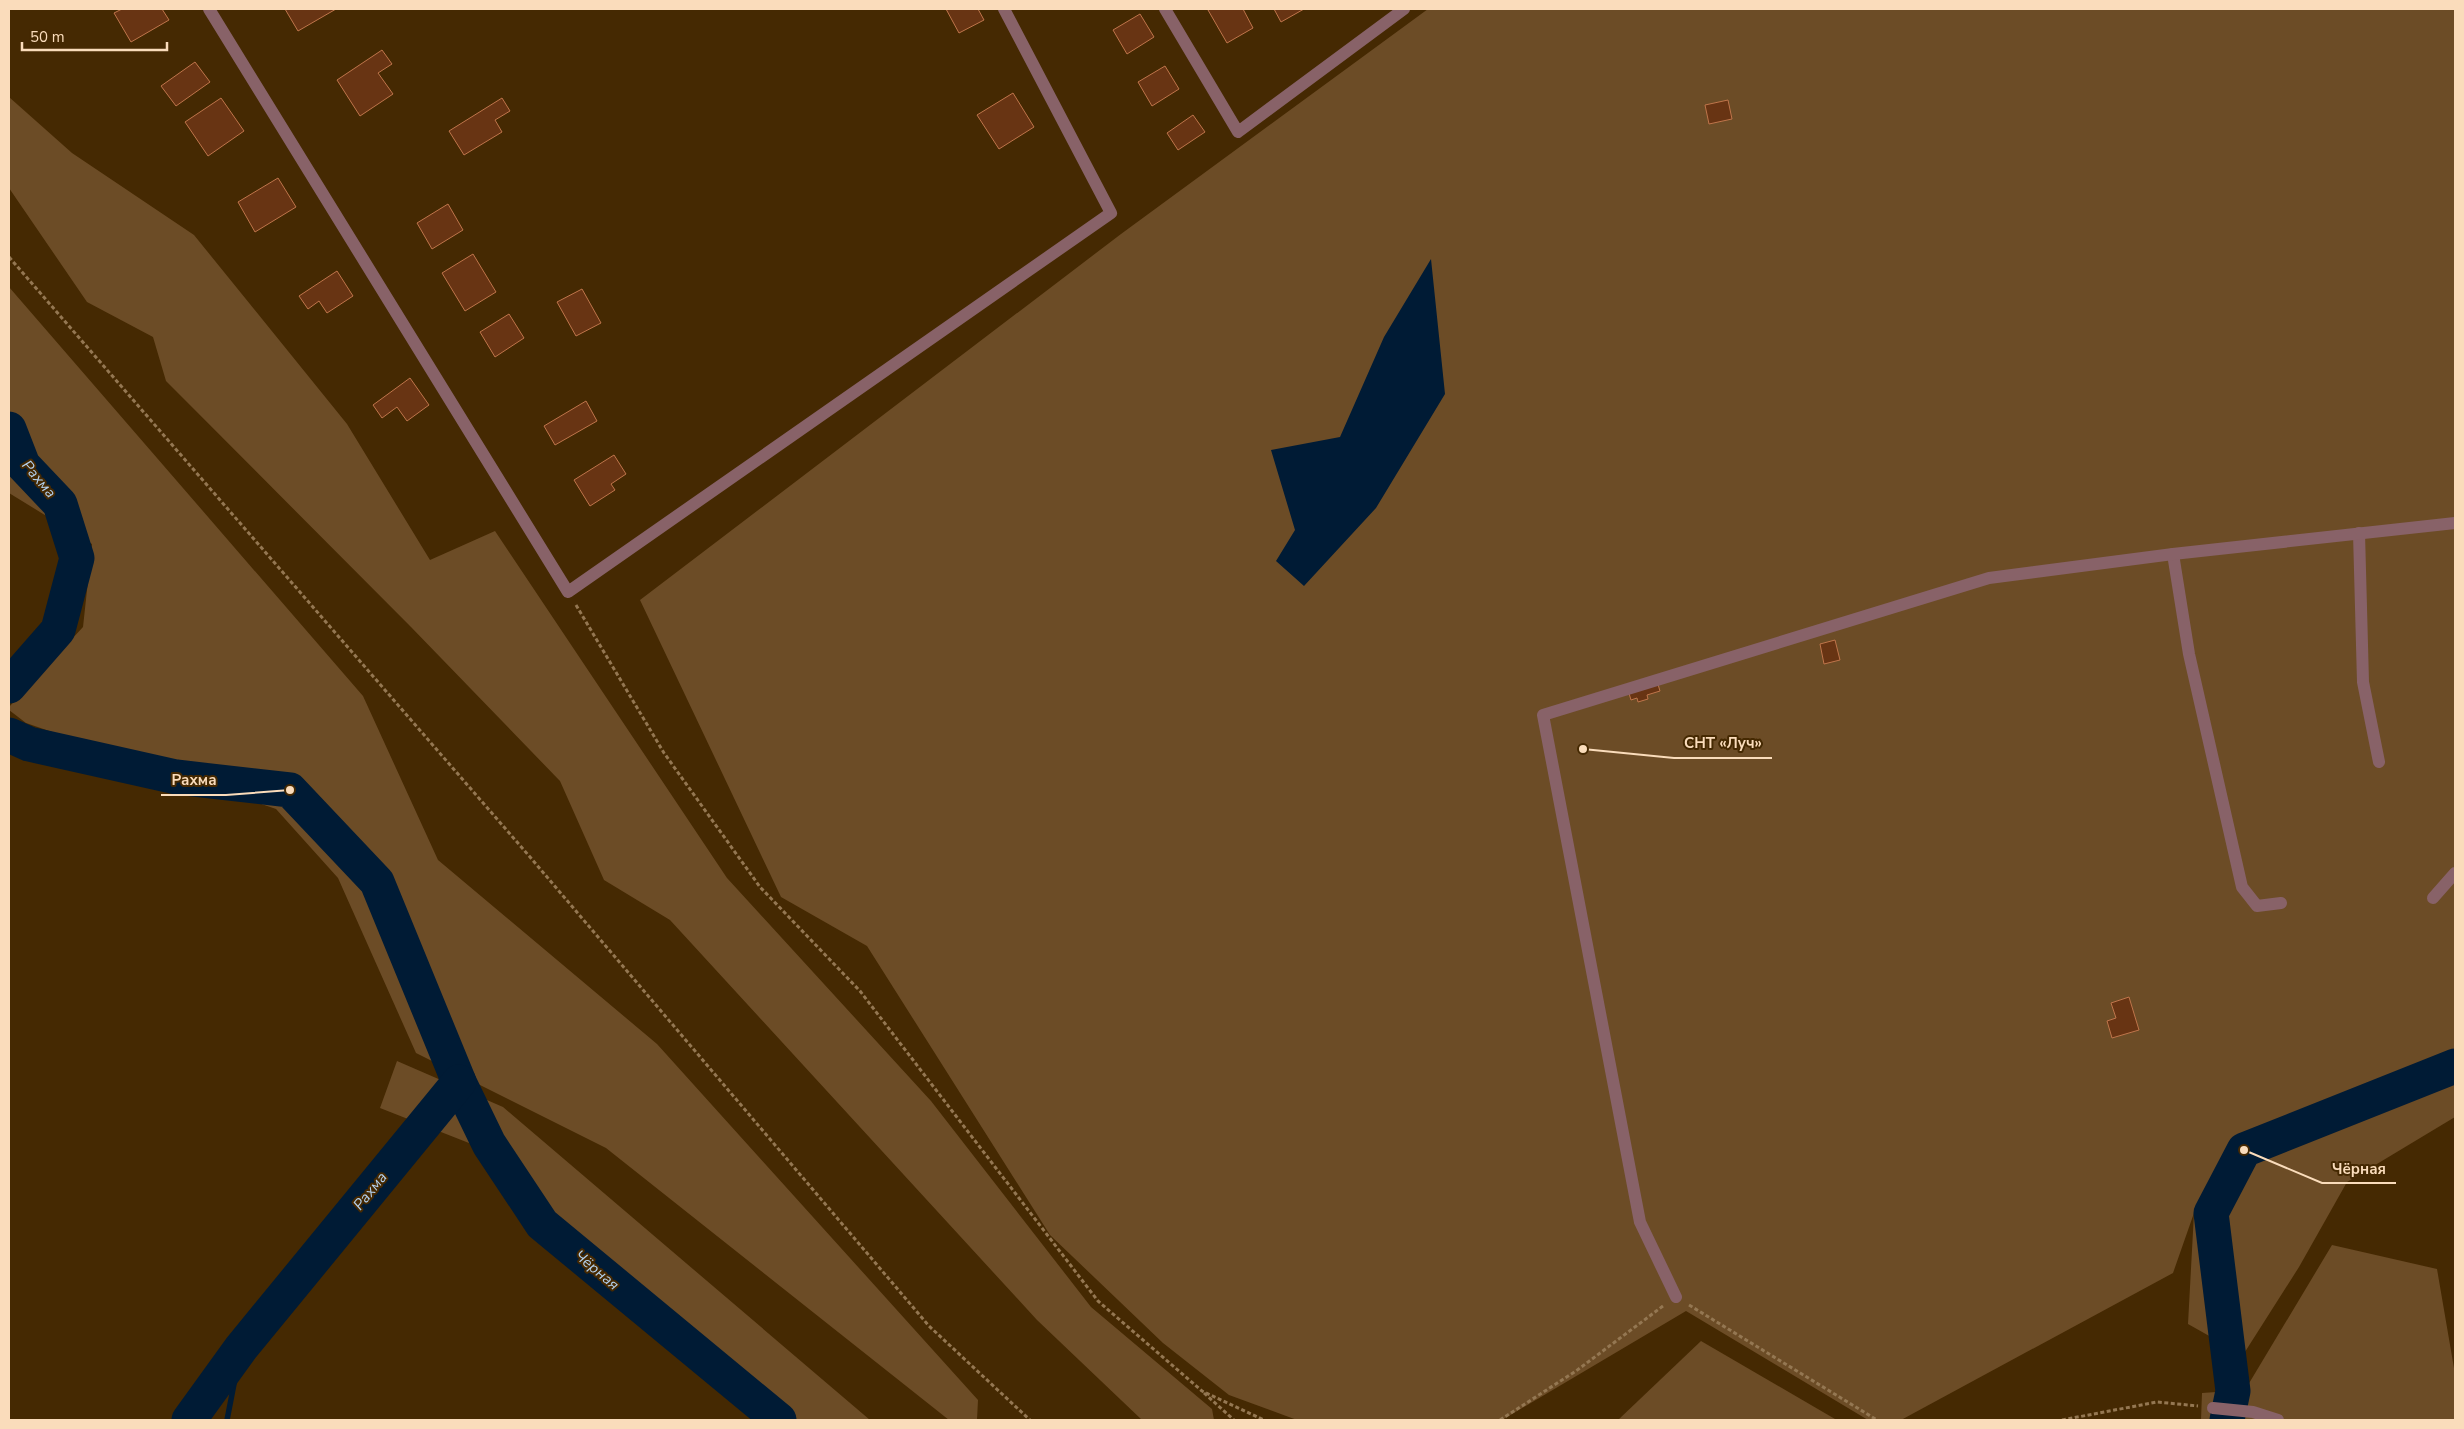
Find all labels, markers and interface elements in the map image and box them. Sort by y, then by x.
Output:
scale bar [22,20,168,52]
text: 50 m [30,27,65,47]
water label: Рахма [17,456,61,502]
callout: СНТ «Луч» [1674,728,1772,758]
text: СНТ «Луч» [1684,733,1762,753]
callout: Рахма [161,765,226,795]
text: Рахма [171,770,217,790]
callout: Чёрная [2322,1153,2396,1183]
text: Чёрная [2332,1159,2386,1179]
water label: Рахма [349,1168,391,1214]
water label: Чёрная [571,1246,623,1294]

